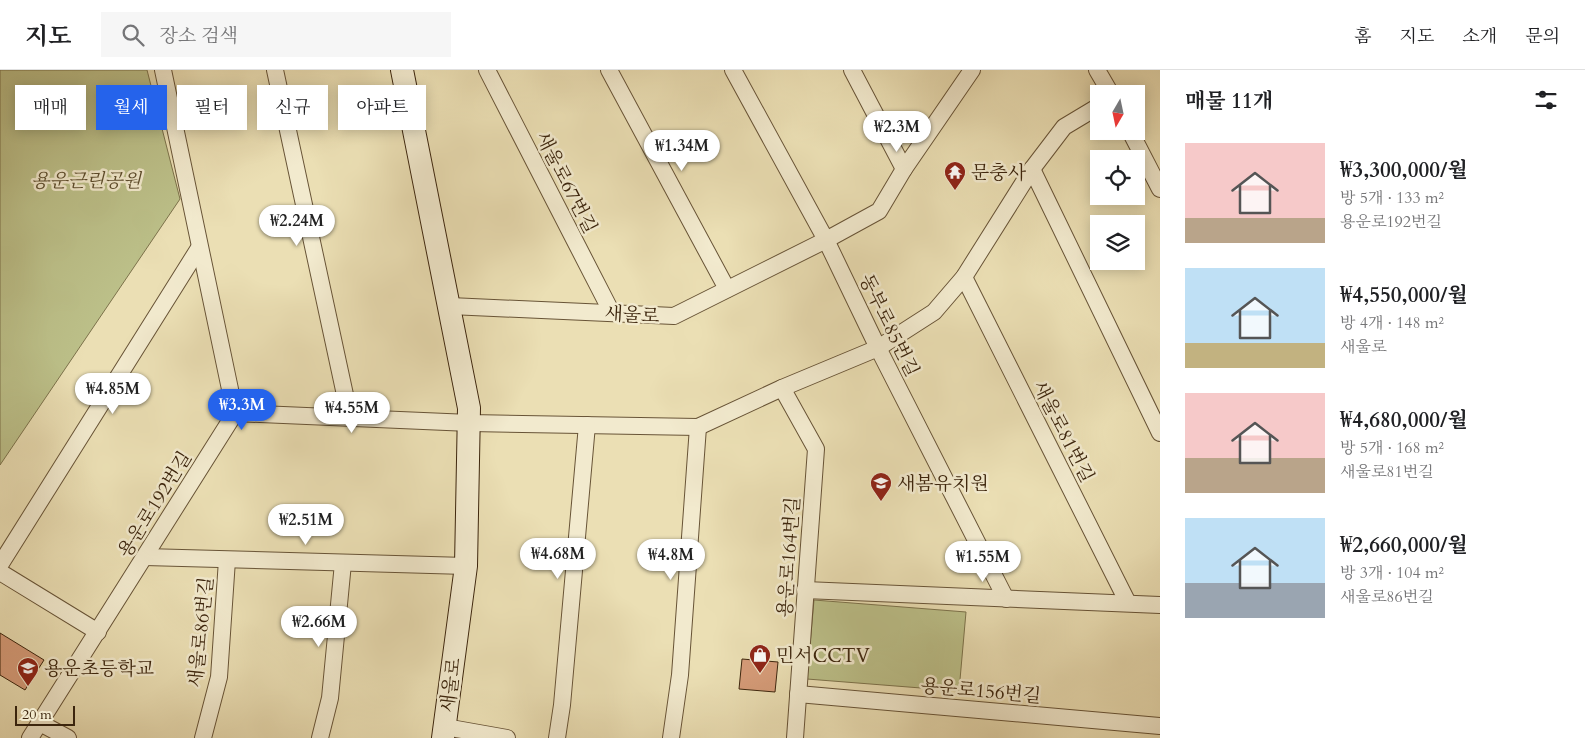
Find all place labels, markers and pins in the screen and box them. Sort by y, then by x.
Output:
pin: ₩2.3M [862,111,932,153]
pin: ₩1.34M [641,129,723,172]
temple icon: 문충사 [943,160,967,191]
place label: 문충사 [971,160,1027,186]
pin: ₩2.24M [256,204,338,247]
pin: ₩4.85M [72,372,154,415]
pin: ₩3.3M [207,388,277,431]
pin: ₩4.55M [311,392,393,434]
school or university icon: 새봄유치원 [869,471,893,502]
place label: 새봄유치원 [897,471,989,497]
pin: ₩2.51M [265,504,347,546]
pin: ₩4.68M [517,538,599,580]
pin: ₩4.8M [636,538,706,581]
pin: ₩1.55M [942,540,1024,583]
pin: ₩2.66M [278,606,360,648]
shop icon: 민서CCTV [748,643,772,674]
place label: 민서CCTV [776,643,870,669]
school or university icon: 용운초등학교 [16,656,40,687]
place label: 용운초등학교 [44,656,154,682]

